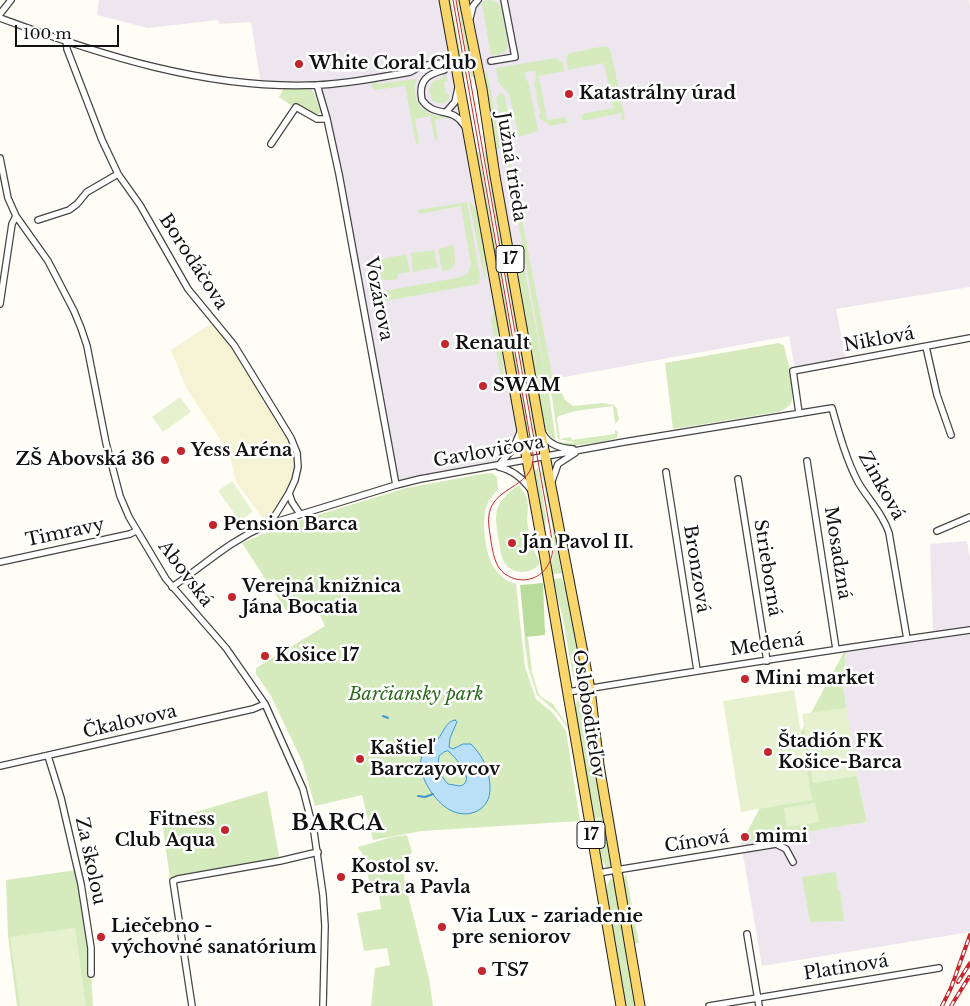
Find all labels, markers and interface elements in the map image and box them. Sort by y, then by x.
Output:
scale bar [18,15,121,47]
text: 100 m [23,24,72,43]
place label: White Coral Club [309,53,476,75]
marker: White Coral Club [293,58,305,70]
place label: Katastrálny úrad [579,83,736,105]
marker: Katastrálny úrad [563,88,575,100]
street label: Južná trieda [492,111,530,223]
street label: Borodáčova [154,210,232,314]
road number: 17 [496,245,524,272]
street label: Vozárova [359,255,397,343]
street label: Niklová [842,323,916,357]
place label: Renault [455,333,530,355]
marker: Renault [439,338,451,350]
place label: SWAM [493,375,561,397]
marker: SWAM [477,380,489,392]
street label: Gavlovičova [432,432,546,472]
place label: Yess Aréna [191,440,292,462]
marker: Yess Aréna [175,445,187,457]
street label: Zinková [853,448,909,524]
place label: ZŠ Abovská 36 [16,449,155,471]
marker: ZŠ Abovská 36 [159,454,171,466]
street label: Mosadzná [819,505,855,601]
street label: Timravy [24,514,106,552]
place label: Pension Barca [223,514,358,536]
street label: Strieborná [749,518,785,618]
marker: Pension Barca [207,519,219,531]
street label: Bronzová [678,524,714,614]
place label: Ján Pavol II. [522,532,634,554]
street label: Abovská [153,537,217,611]
marker: Ján Pavol II. [506,537,518,549]
place label: Verejná knižnica Jána Bocatia [242,576,401,618]
marker: Verejná knižnica Jána Bocatia [226,591,238,603]
street label: Medená [729,629,805,661]
place label: Košice 17 [275,645,359,667]
street label: Osloboditeľov [567,648,609,780]
marker: Košice 17 [259,650,271,662]
place label: Mini market [755,668,875,690]
marker: Mini market [739,673,751,685]
park label: Barčiansky park [348,684,484,706]
street label: Čkalovova [81,701,179,743]
place label: Štadión FK Košice-Barca [778,731,902,774]
place label: Kaštieľ Barczayovcov [370,738,500,781]
marker: Štadión FK Košice-Barca [762,746,774,758]
marker: Kaštieľ Barczayovcov [354,753,366,765]
place label: Fitness Club Aqua [115,809,215,852]
district label: BARCA [291,811,385,837]
street label: Za školou [70,815,110,907]
road number: 17 [577,822,605,848]
marker: Fitness Club Aqua [219,824,231,836]
street label: Cínová [663,826,731,858]
place label: mimi [755,826,808,848]
marker: mimi [739,831,751,843]
place label: Kostol sv. Petra a Pavla [351,856,470,899]
marker: Kostol sv. Petra a Pavla [335,871,347,883]
place label: Via Lux - zariadenie pre seniorov [452,906,643,949]
place label: Liečebno - výchovné sanatórium [111,916,317,959]
marker: Via Lux - zariadenie pre seniorov [436,921,448,933]
marker: Liečebno - výchovné sanatórium [95,931,107,943]
street label: Platinová [802,951,890,985]
place label: TS7 [492,960,528,982]
marker: TS7 [476,965,488,977]

